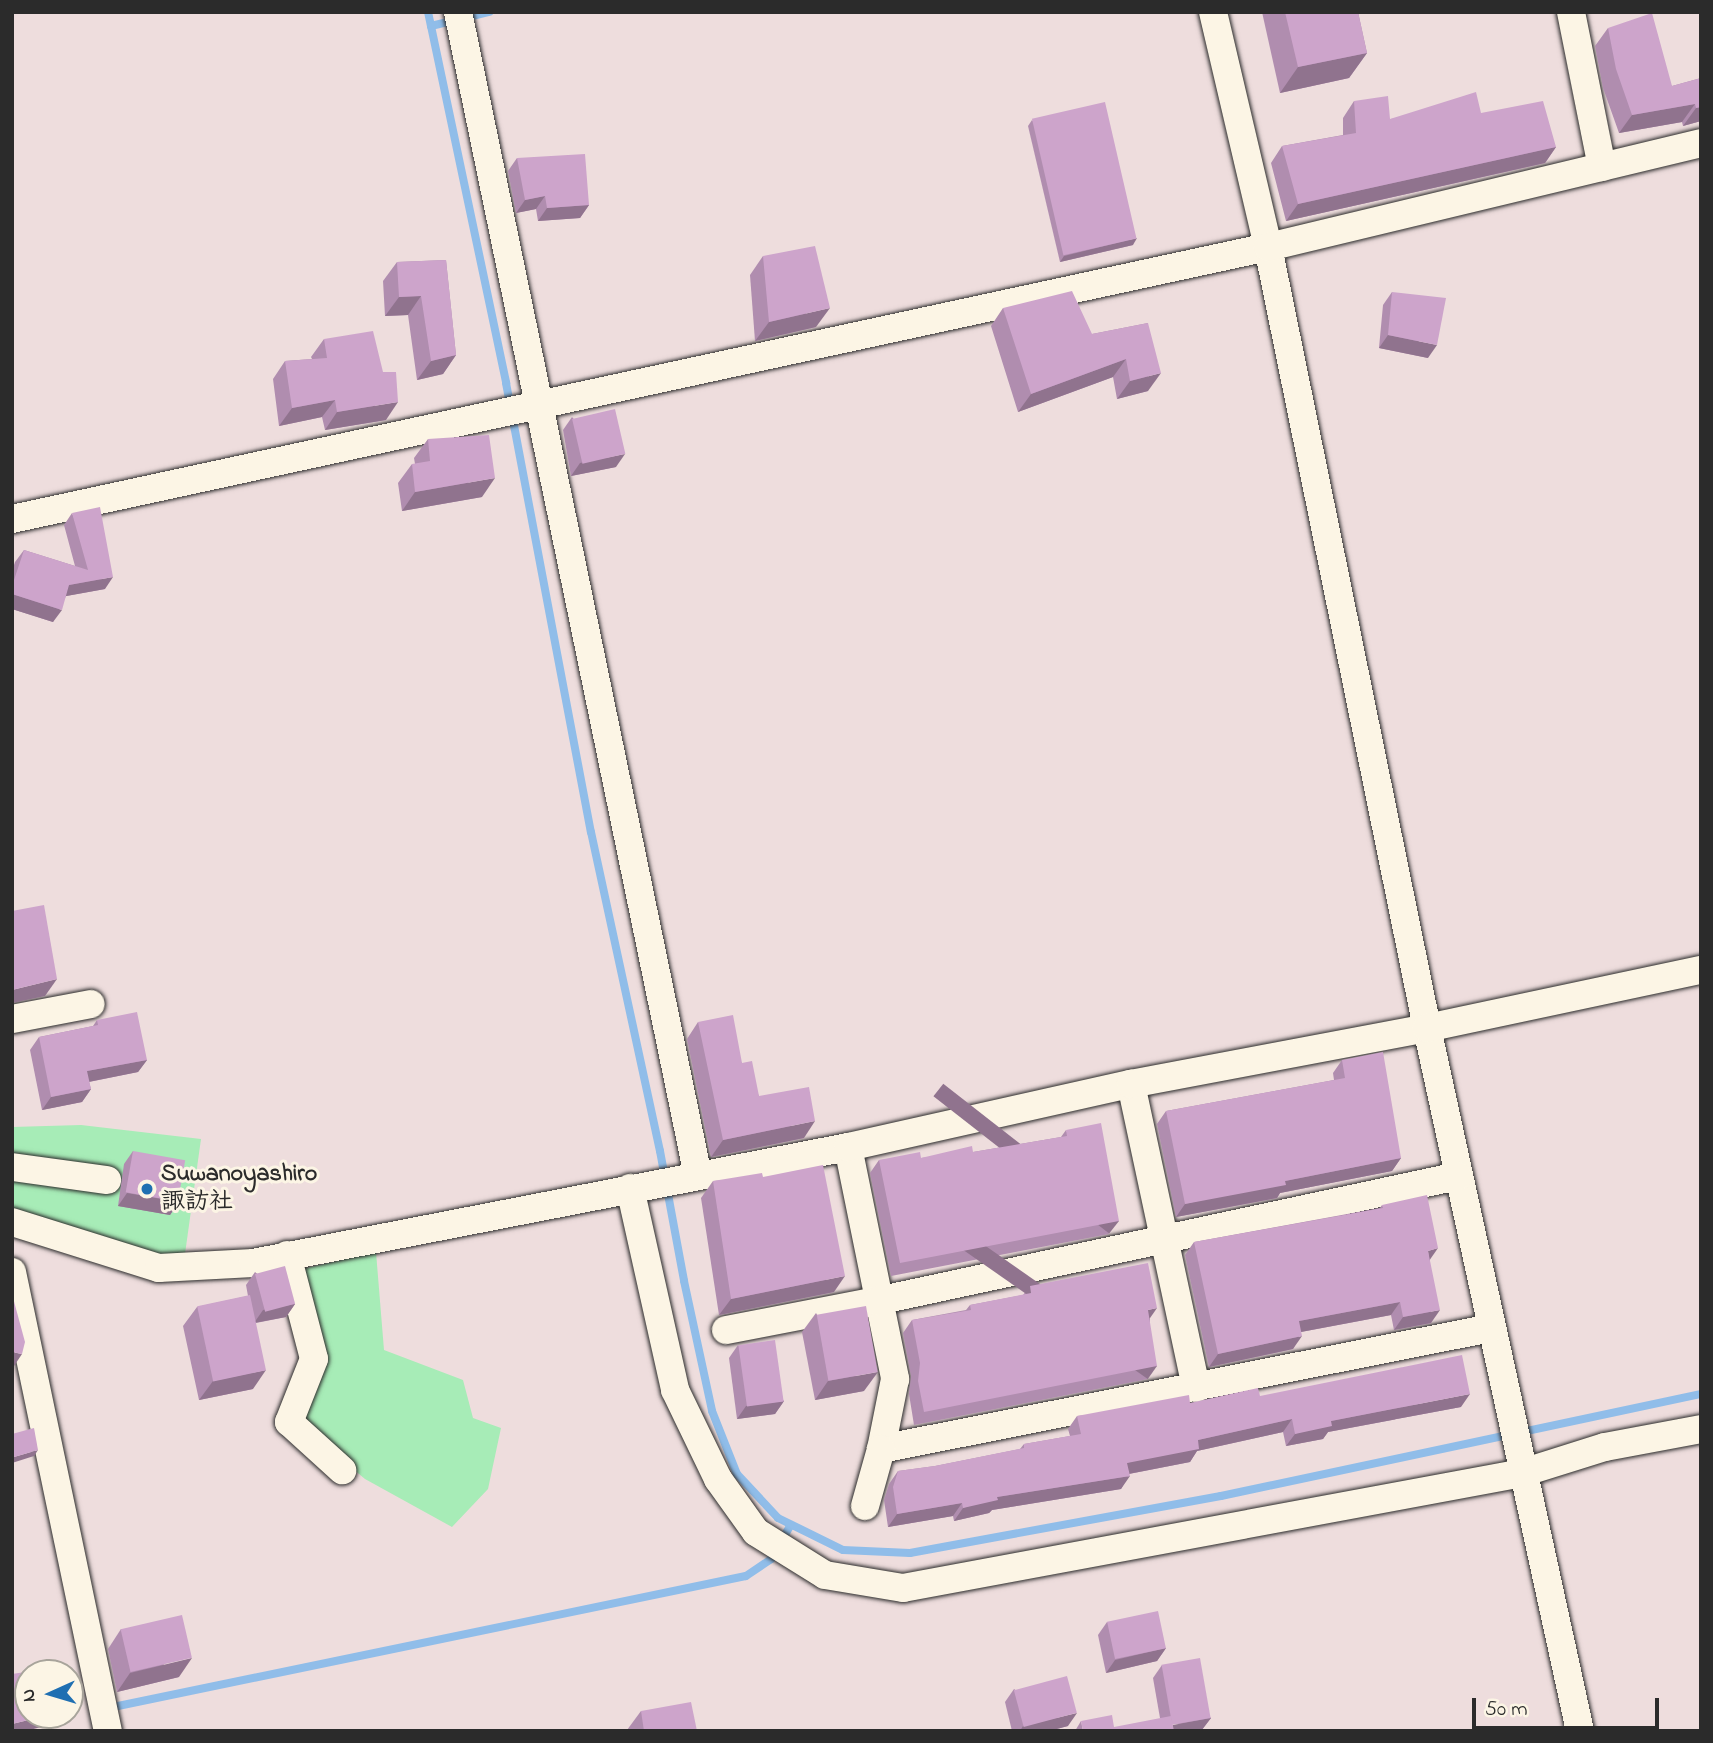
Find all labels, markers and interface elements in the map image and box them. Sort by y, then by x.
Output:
place label: Suwanoyashiro 諏訪社 [161,1161,317,1217]
marker: Suwanoyashiro 諏訪社 [139,1181,155,1197]
north arrow [14,1659,84,1729]
scale bar [1475,1684,1662,1728]
text: N [16,1688,43,1703]
text: 50 m [1485,1695,1528,1725]

